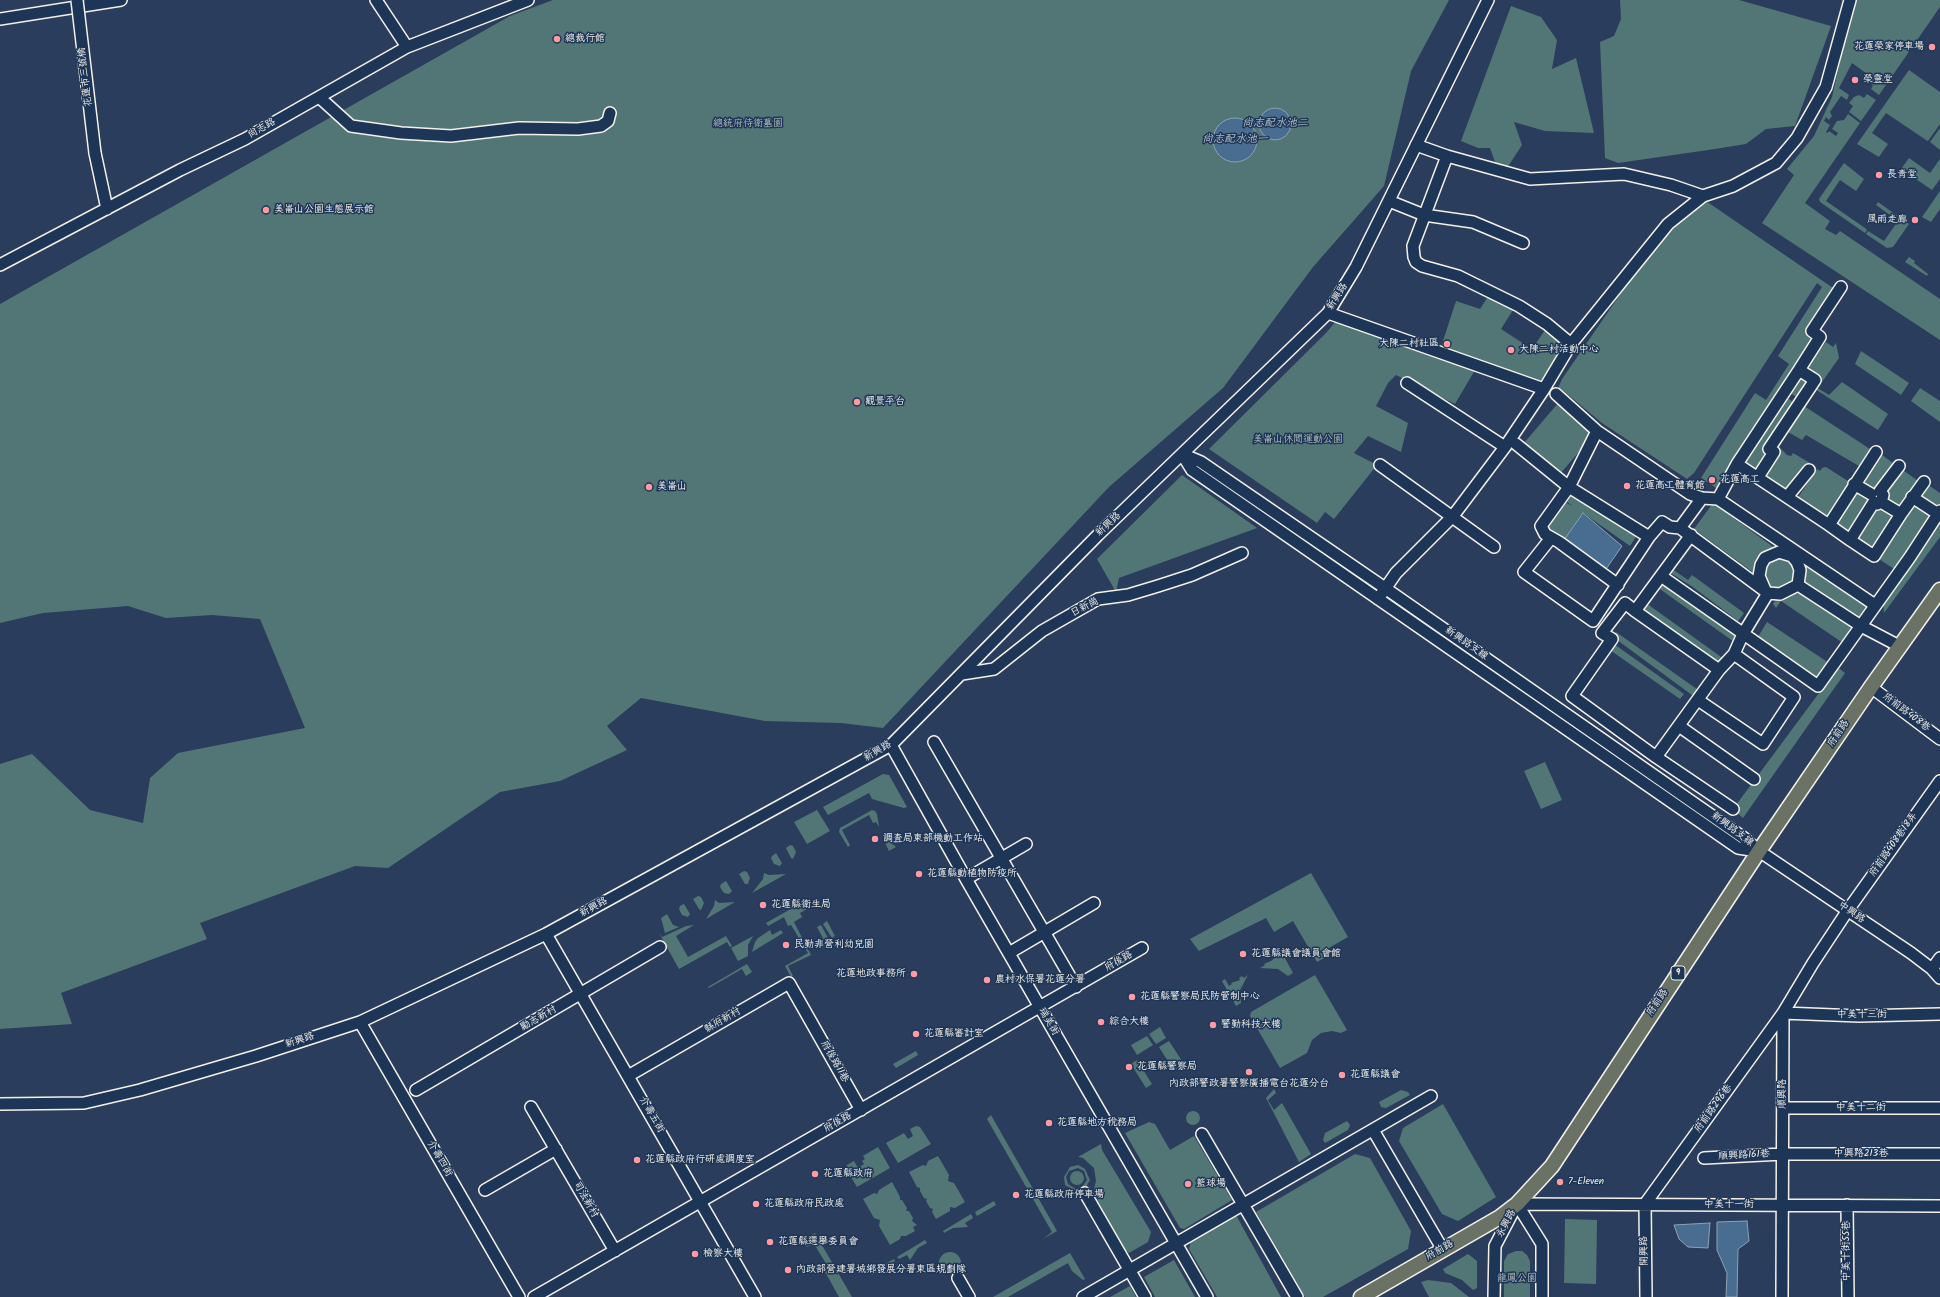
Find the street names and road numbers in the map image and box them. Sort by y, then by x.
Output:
street label: 花蓮市三號橋 [76,46,96,108]
street label: 尚志路 [246,116,278,142]
street label: 新興路 [1325,281,1351,313]
street label: 新興路 [1094,510,1124,540]
street label: 日新崗 [1069,596,1101,620]
street label: 新興路支線 [1442,625,1490,663]
street label: 府前路408巷 [1880,691,1932,735]
street label: 府前路 [1826,718,1852,750]
street label: 新興路 [862,739,894,765]
street label: 新興路支線 [1708,810,1756,850]
street label: 府前路408巷18弄 [1867,811,1921,879]
street label: 新興路 [578,895,610,921]
street label: 中興路 [1835,900,1867,926]
street label: 府後路 [1103,949,1135,975]
road number: 9 [1671,966,1685,980]
street label: 府前路 [1645,987,1671,1019]
street label: 勵志新村 [519,1004,559,1034]
street label: 縣府新村 [703,1006,743,1036]
street label: 瑞美街 [1035,1006,1061,1038]
street label: 中美十三街 [1837,1009,1887,1021]
street label: 新興路 [284,1031,316,1051]
street label: 府後路11巷 [817,1039,851,1085]
street label: 順興路 [1777,1079,1789,1109]
street label: 府前路296巷 [1693,1083,1735,1135]
street label: 介壽五街 [636,1095,666,1135]
street label: 中美十二街 [1836,1102,1886,1114]
street label: 府後路 [822,1110,854,1136]
street label: 介壽四街 [424,1139,454,1179]
street label: 中興路213巷 [1834,1148,1888,1160]
street label: 順興路161巷 [1718,1149,1770,1163]
street label: 司法新村 [570,1180,600,1220]
street label: 中美十一街 [1704,1199,1754,1211]
street label: 永興路 [1495,1208,1519,1240]
street label: 中美十街55巷 [1841,1221,1853,1281]
street label: 開興路 [1639,1236,1651,1266]
street label: 府前路 [1424,1238,1456,1264]

